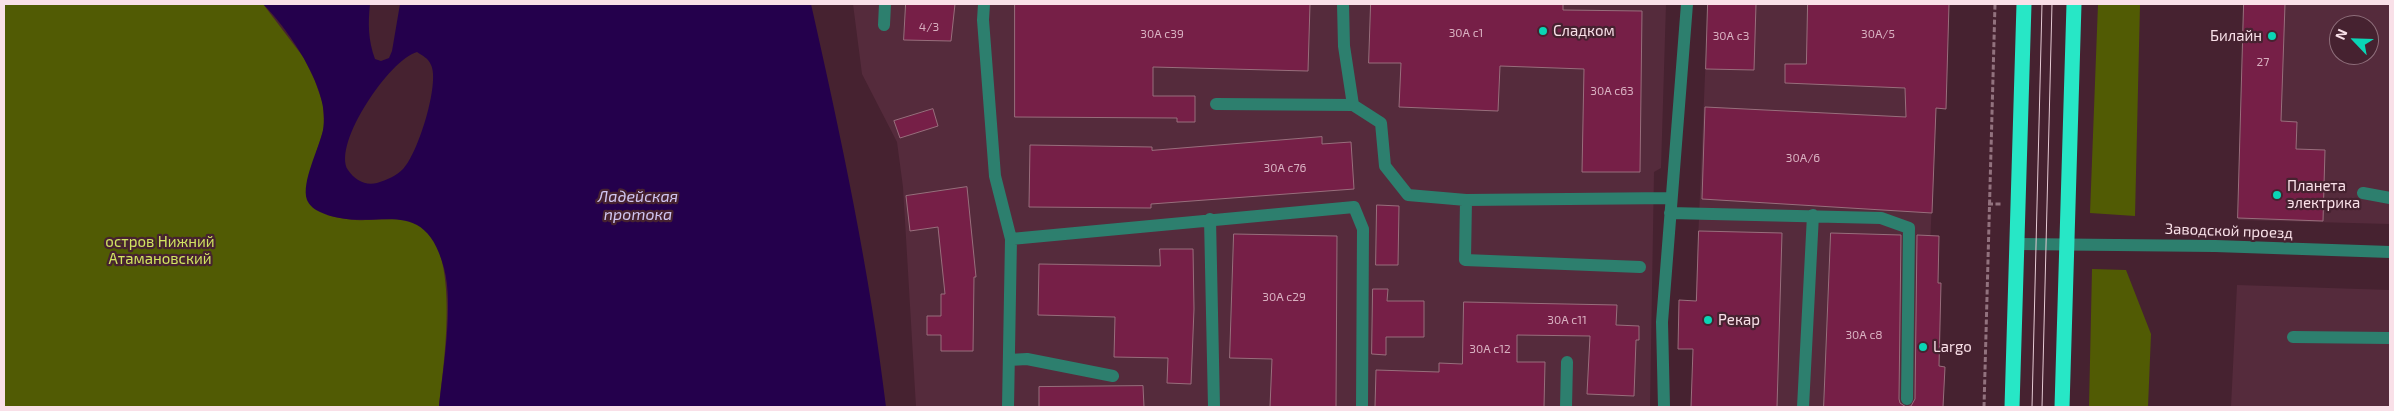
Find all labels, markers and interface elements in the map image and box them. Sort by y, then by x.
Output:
north arrow [2329,15,2379,65]
house number: 4/3 [919,20,939,34]
place label: Сладком [1553,22,1615,40]
marker: Сладком [1537,25,1549,37]
house number: 30А с1 [1449,26,1483,40]
text: N [2331,26,2351,42]
house number: 30А с39 [1140,27,1184,41]
house number: 30А/5 [1861,27,1895,41]
place label: Билайн [2210,27,2262,45]
house number: 30А с3 [1713,29,1749,43]
marker: Билайн [2266,30,2278,42]
house number: 27 [2257,55,2269,69]
house number: 30А с63 [1590,84,1634,98]
house number: 30А/6 [1786,151,1820,165]
house number: 30А с76 [1264,161,1306,175]
place label: Планета электрика [2287,177,2360,212]
water label: Ладейская протока [598,187,678,225]
marker: Планета электрика [2271,189,2283,201]
street label: Заводской проезд [2165,220,2293,242]
park label: остров Нижний Атамановский [105,233,215,268]
house number: 30А с29 [1262,290,1306,304]
place label: Рекар [1718,311,1760,329]
house number: 30А с11 [1547,313,1587,327]
marker: Рекар [1702,314,1714,326]
house number: 30А с8 [1845,328,1883,342]
place label: Largo [1933,338,1972,356]
marker: Largo [1917,341,1929,353]
house number: 30А с12 [1469,342,1511,356]

